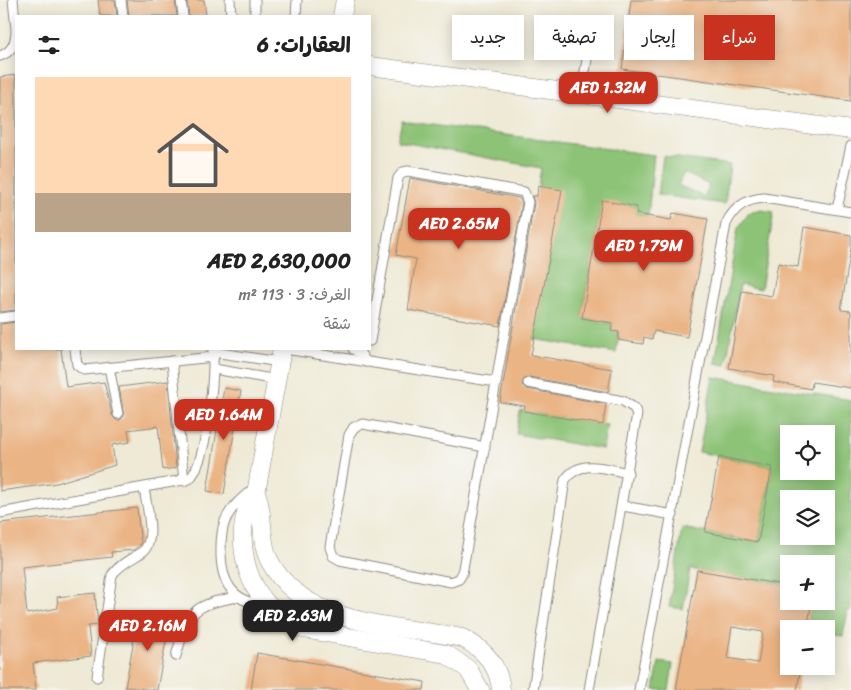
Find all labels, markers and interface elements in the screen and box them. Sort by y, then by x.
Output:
chip: جديد [452,15,524,60]
chip: تصفية [534,15,614,60]
chip: إيجار [624,15,694,60]
chip: شراء [704,15,775,60]
text: العقارات: 6 [257,26,351,64]
icon: filters [35,31,63,59]
pin: AED 1.32M [551,72,665,114]
text: AED 1.32M [570,73,646,102]
icon: home [148,110,238,200]
pin: AED 2.65M [402,208,516,250]
text: AED 2.65M [419,209,499,238]
pin: AED 1.79M [587,230,701,272]
text: AED 1.79M [605,231,683,260]
text: AED 2,630,000 [208,242,351,280]
text: الغرف: 3 · 113 m² [238,280,351,309]
text: شقة [323,309,351,338]
pin: AED 1.64M [167,398,281,441]
text: AED 1.64M [185,400,263,429]
map controls [780,425,835,675]
button: locate [780,425,835,480]
button: layers [780,490,835,545]
button: + [780,555,835,610]
pin: AED 2.63M [236,600,350,642]
text: AED 2.63M [254,601,332,630]
pin: AED 2.16M [91,610,205,652]
text: AED 2.16M [110,611,186,640]
button: − [780,620,835,675]

